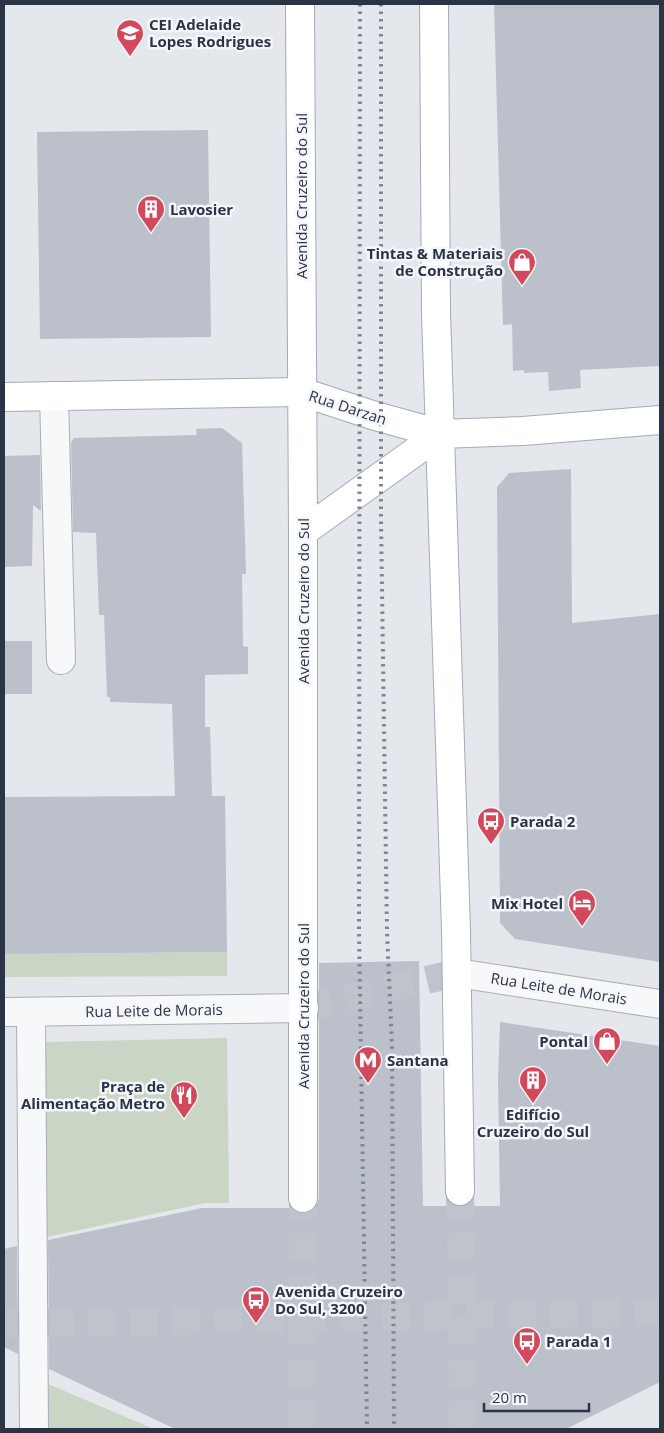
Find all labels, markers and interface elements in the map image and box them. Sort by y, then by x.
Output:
place label: CEI Adelaide Lopes Rodrigues [149,14,271,51]
school or university icon: CEI Adelaide Lopes Rodrigues [115,18,145,57]
street label: Avenida Cruzeiro do Sul [291,113,311,279]
building icon: Lavosier [136,194,166,233]
place label: Lavosier [170,199,233,219]
place label: Tintas & Materiais de Construção [367,243,503,280]
shop icon: Tintas & Materiais de Construção [507,247,537,286]
street label: Rua Darzan [307,385,389,429]
street label: Avenida Cruzeiro do Sul [293,518,313,684]
bus stop icon: Parada 2 [476,806,506,845]
place label: Parada 2 [510,811,576,831]
hotel icon: Mix Hotel [567,888,597,927]
place label: Mix Hotel [491,893,563,913]
street label: Avenida Cruzeiro do Sul [293,923,313,1089]
street label: Rua Leite de Morais [489,967,629,1009]
street label: Rua Leite de Morais [85,999,223,1021]
shop icon: Pontal [592,1026,622,1065]
place label: Pontal [539,1031,588,1051]
metro station icon: Santana [353,1045,383,1084]
place label: Santana [387,1050,449,1070]
building icon: Edifício Cruzeiro do Sul [518,1065,548,1104]
place label: Praça de Alimentação Metro [21,1076,165,1113]
restaurant icon: Praça de Alimentação Metro [169,1080,199,1119]
place label: Edifício Cruzeiro do Sul [477,1104,589,1141]
place label: Avenida Cruzeiro Do Sul, 3200 [275,1281,403,1318]
bus stop icon: Avenida Cruzeiro Do Sul, 3200 [241,1285,271,1324]
bus stop icon: Parada 1 [512,1326,542,1365]
place label: Parada 1 [546,1331,611,1351]
scale bar [484,1380,589,1412]
text: 20 m [492,1387,527,1407]

